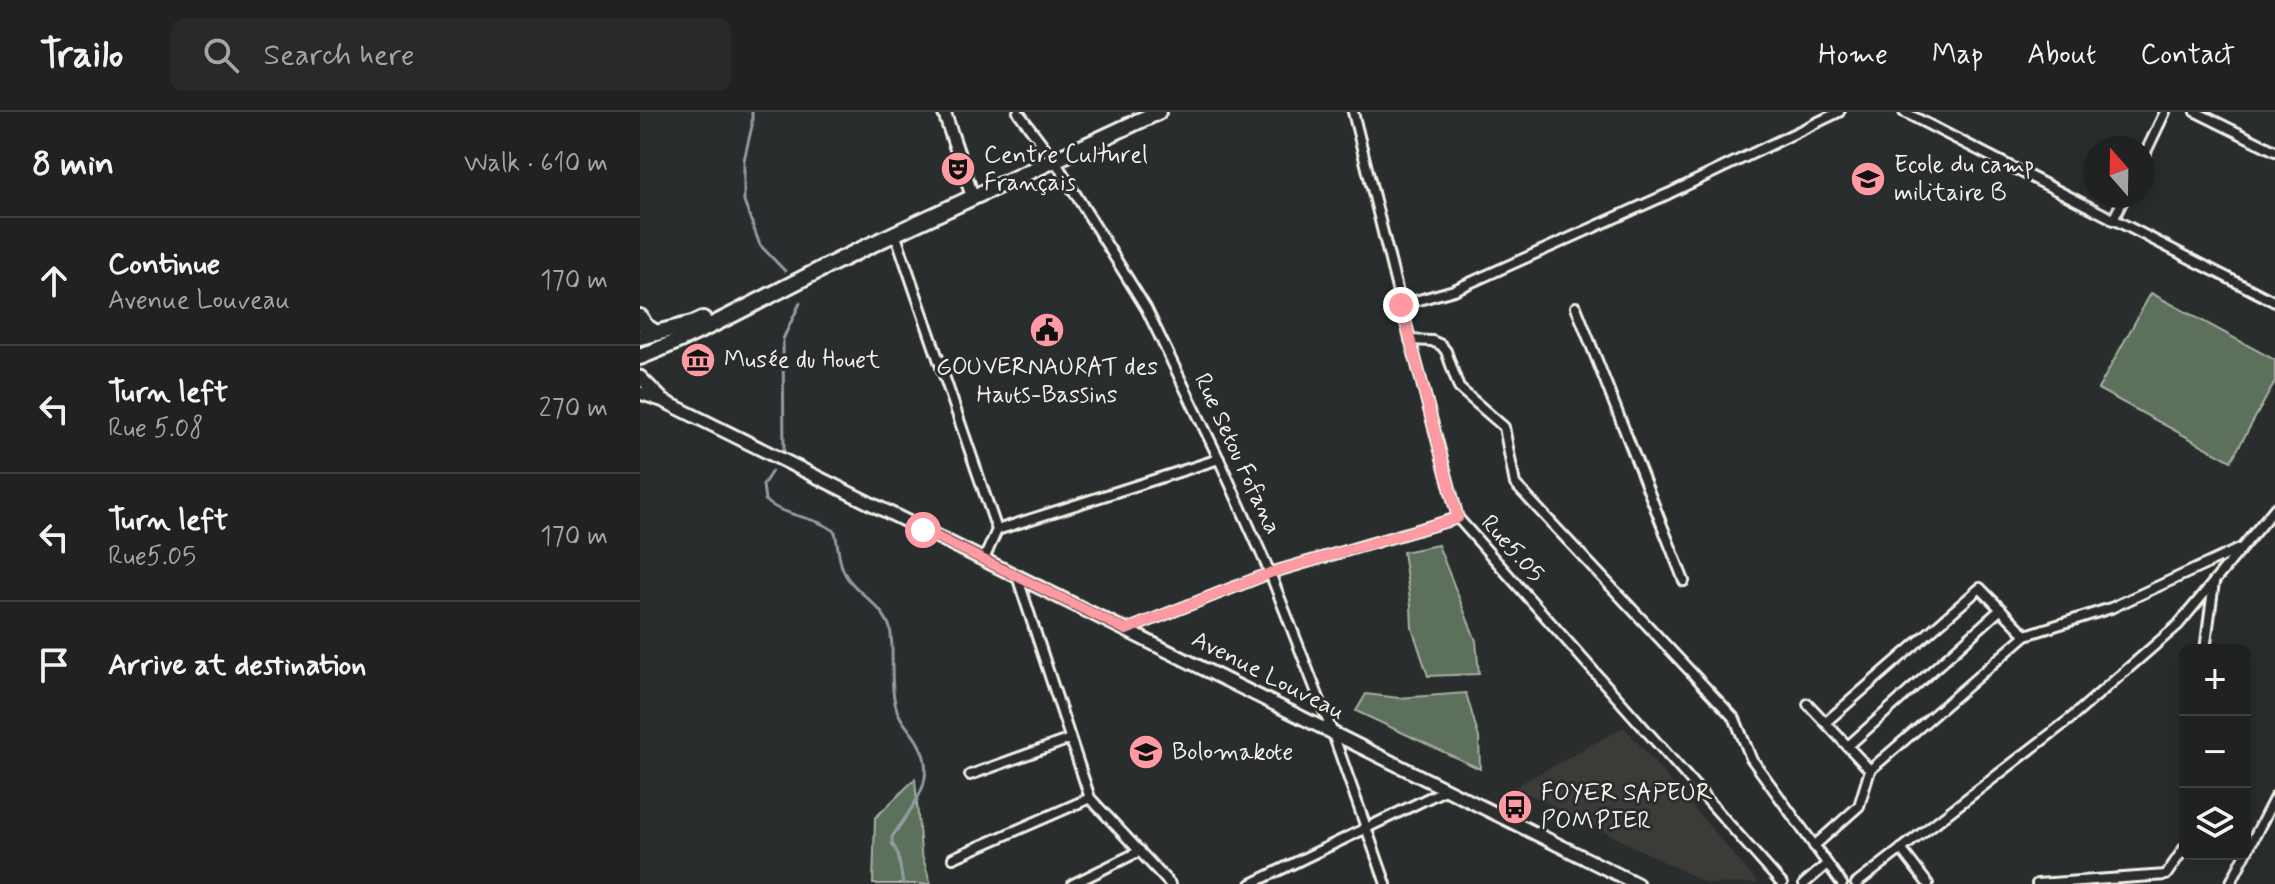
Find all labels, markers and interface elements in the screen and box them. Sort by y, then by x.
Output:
search box [171,19,731,91]
text: Trailo [40,31,123,80]
icon: search [199,33,243,77]
text: Search here [263,36,414,75]
text: Home [1818,37,1888,74]
text: Map [1932,37,1983,74]
text: About [2027,37,2096,74]
text: Contact [2140,37,2235,74]
north arrow [2083,136,2155,208]
place label: Centre Culturel Français [984,140,1148,199]
text: 8 min [32,142,114,187]
text: Walk · 610 m [464,147,608,181]
theatre icon: Centre Culturel Français [939,150,977,188]
place label: Ecole du camp militaire B [1894,150,2034,209]
school or university icon: Ecole du camp militaire B [1849,160,1887,198]
text: Continue [108,245,220,284]
icon: ahead [32,259,76,303]
text: 170 m [540,264,608,298]
text: Avenue Louveau [108,284,290,318]
route end [1383,287,1419,323]
public building icon: GOUVERNAURAT des Hauts-Bassins [1028,311,1066,349]
museum icon: Musée du Houet [679,341,717,379]
place label: Musée du Houet [724,345,880,376]
place label: GOUVERNAURAT des Hauts-Bassins [936,352,1158,411]
street label: Rue Setou Fofana [1186,368,1288,540]
text: Turn left [108,373,228,412]
icon: left [32,387,76,431]
text: 270 m [539,392,608,426]
text: Rue 5.08 [108,412,203,446]
text: Turn left [108,501,228,540]
street label: Rue5.05 [1473,508,1551,590]
route start [905,512,941,548]
icon: left [32,515,76,559]
text: 170 m [540,520,608,554]
text: Rue5.05 [108,540,196,574]
street label: Avenue Louveau [1186,624,1350,728]
icon: arrive [32,643,76,687]
map controls [2179,644,2251,860]
button: + [2179,644,2251,716]
text: Arrive at destination [108,646,366,685]
button: − [2179,716,2251,788]
school or university icon: Bolomakote [1127,733,1165,771]
place label: Bolomakote [1172,737,1293,768]
place label: FOYER SAPEUR POMPIER [1541,778,1713,837]
bus stop icon: FOYER SAPEUR POMPIER [1496,788,1534,826]
button: layers [2179,788,2251,860]

